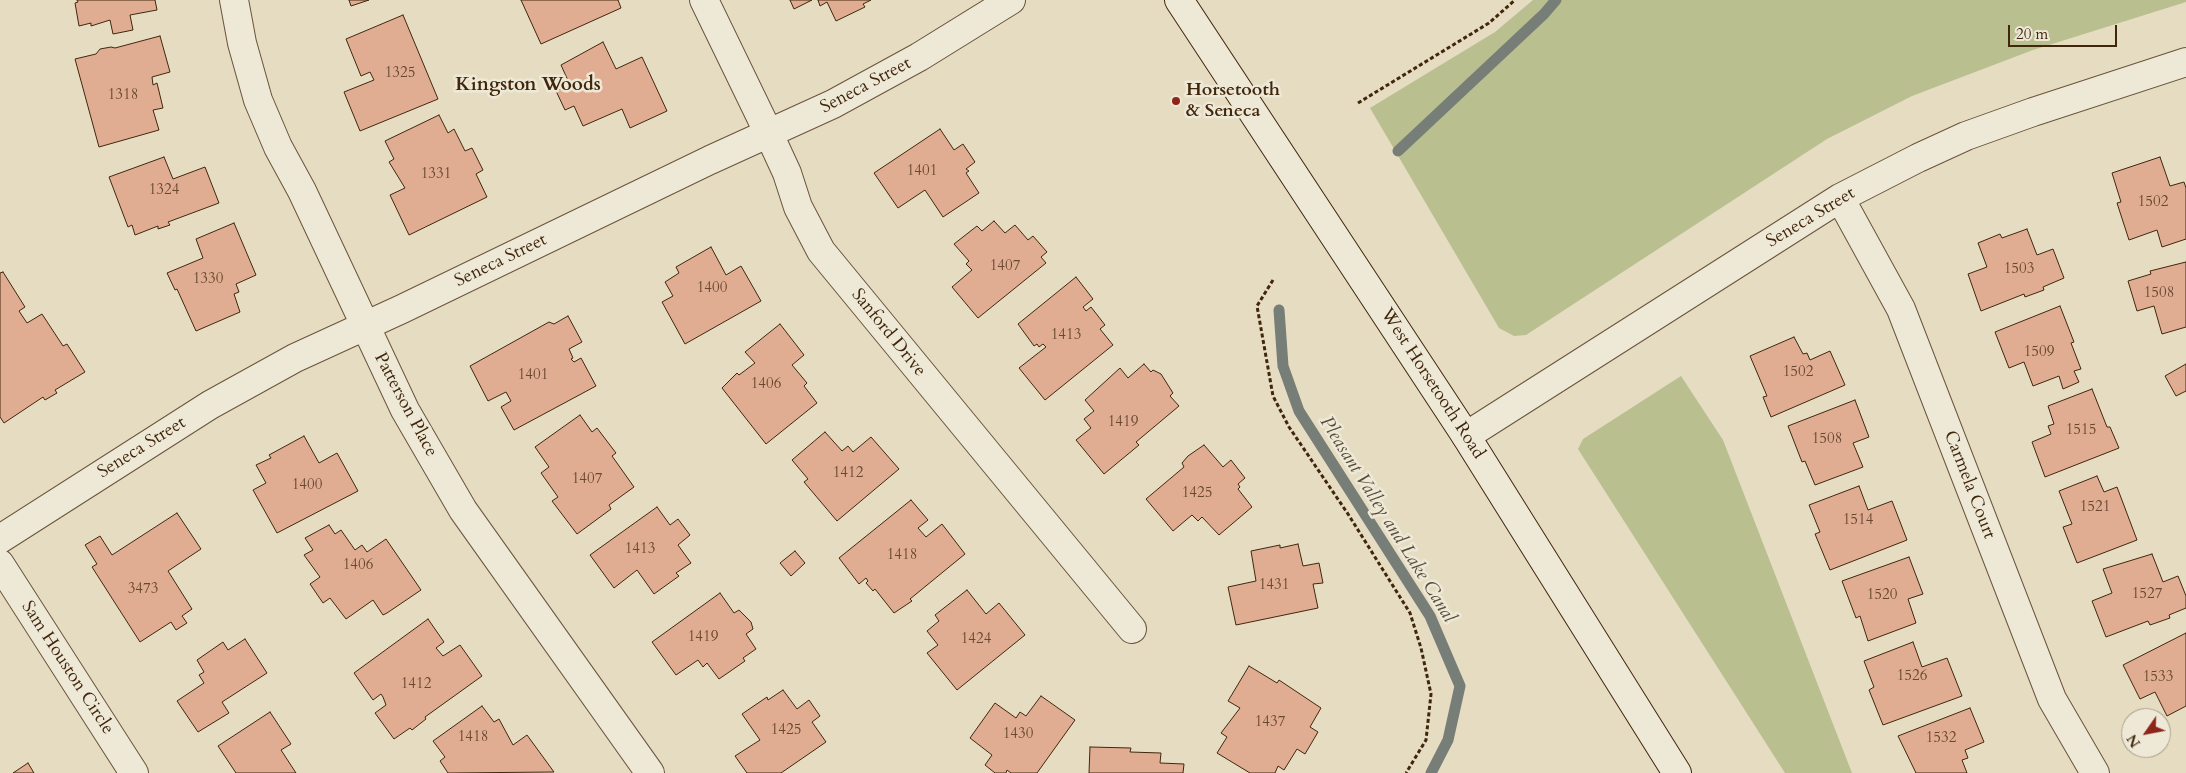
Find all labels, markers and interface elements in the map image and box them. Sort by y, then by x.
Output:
scale bar [2011,15,2120,47]
text: 20 m [2016,24,2048,44]
street label: Seneca Street [817,53,915,119]
house number: 1325 [385,65,415,83]
district label: Kingston Woods [455,75,601,97]
place label: Horsetooth & Seneca [1186,80,1280,122]
house number: 1318 [108,87,138,105]
marker: Horsetooth & Seneca [1170,95,1182,107]
house number: 1401 [907,163,937,181]
house number: 1331 [421,166,451,184]
house number: 1324 [149,182,179,200]
street label: Seneca Street [1763,183,1859,253]
house number: 1502 [2138,194,2168,212]
street label: Seneca Street [451,229,551,293]
house number: 1407 [990,258,1020,276]
house number: 1503 [2004,261,2034,279]
house number: 1330 [193,271,223,289]
house number: 1400 [697,280,727,298]
street label: Sanford Drive [846,285,930,381]
house number: 1508 [2144,285,2174,303]
street label: West Horsetooth Road [1375,305,1489,463]
house number: 1413 [1051,327,1081,345]
house number: 1509 [2024,344,2054,362]
street label: Patterson Place [369,349,441,461]
house number: 1502 [1783,364,1813,382]
house number: 1401 [518,367,548,385]
house number: 1406 [751,376,781,394]
street label: Seneca Street [94,412,190,484]
water label: Pleasant Valley and Lake Canal [1314,413,1460,627]
house number: 1419 [1108,414,1138,432]
house number: 1515 [2066,422,2096,440]
street label: Carmela Court [1938,428,2000,542]
house number: 1508 [1812,431,1842,449]
house number: 1412 [833,465,863,483]
house number: 1407 [572,471,602,489]
house number: 1400 [292,477,322,495]
house number: 1425 [1182,485,1212,503]
house number: 1521 [2080,499,2110,517]
house number: 1514 [1843,512,1873,530]
house number: 1413 [625,541,655,559]
house number: 1418 [887,547,917,565]
house number: 1406 [343,557,373,575]
house number: 1431 [1259,577,1289,595]
house number: 3473 [128,581,158,599]
house number: 1527 [2132,586,2162,604]
house number: 1520 [1867,587,1897,605]
street label: Sam Houston Circle [16,597,118,739]
house number: 1419 [688,629,718,647]
house number: 1424 [961,631,991,649]
house number: 1526 [1897,668,1927,686]
house number: 1533 [2143,669,2173,687]
house number: 1412 [401,676,431,694]
north arrow [2121,708,2171,758]
house number: 1437 [1255,714,1285,732]
house number: 1425 [771,722,801,740]
house number: 1430 [1003,726,1033,744]
house number: 1418 [458,729,488,747]
house number: 1532 [1926,730,1956,748]
text: N [2123,731,2145,751]

